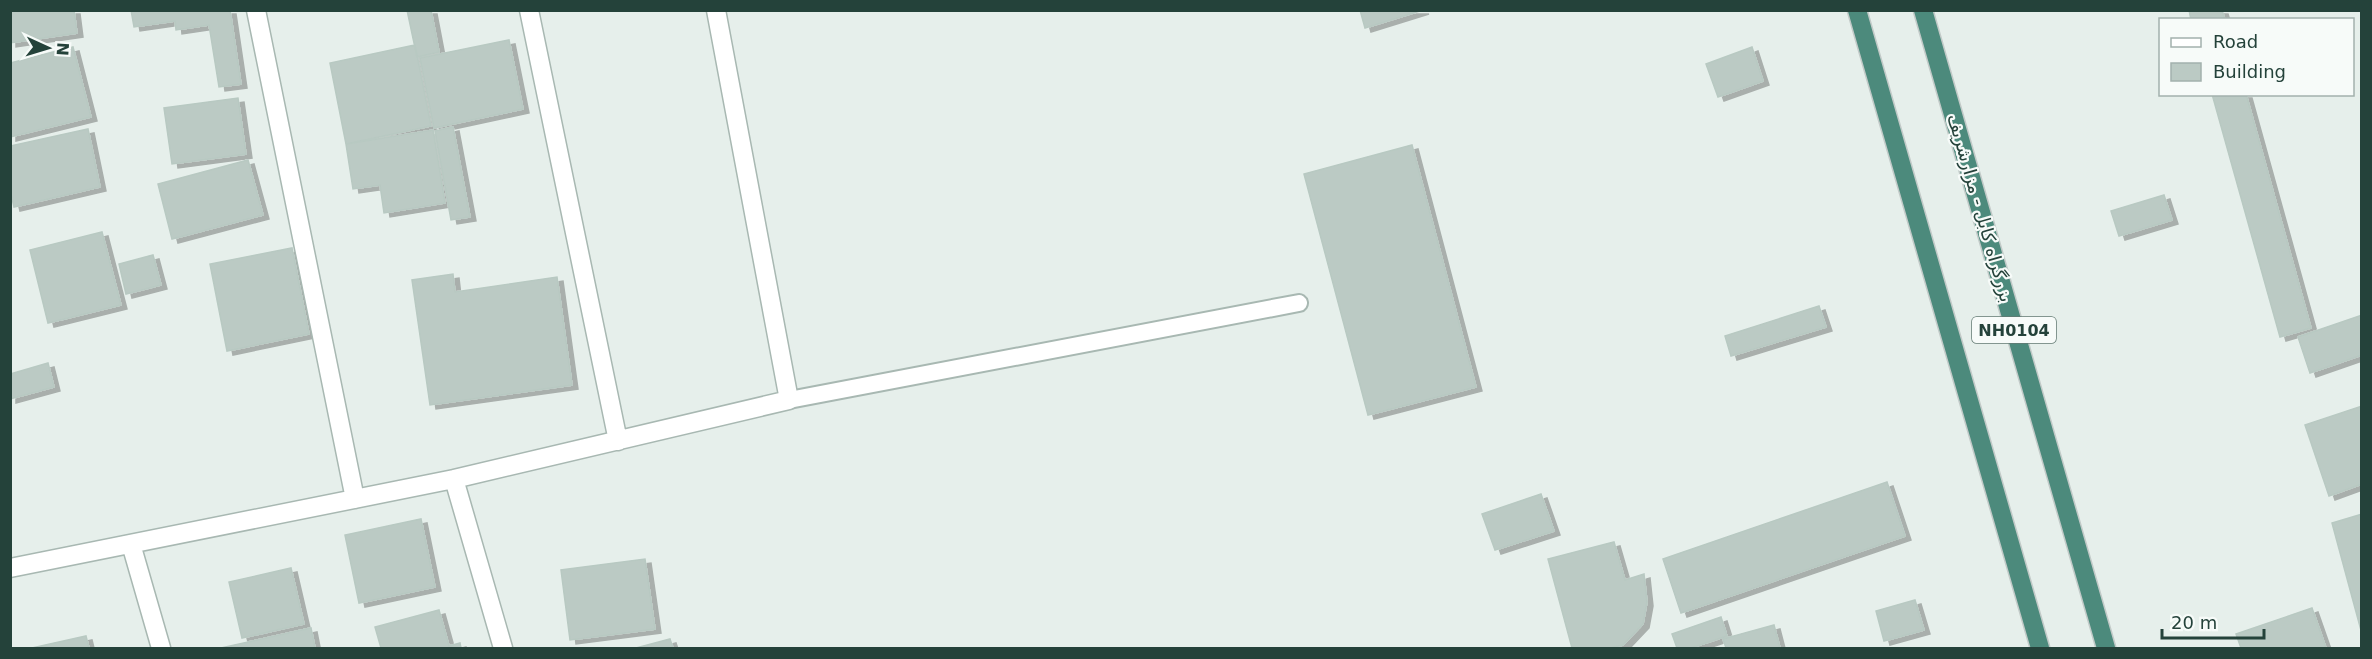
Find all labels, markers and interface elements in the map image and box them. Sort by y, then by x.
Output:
north arrow [18,18,78,78]
legend [2159,18,2354,96]
text: Road [2213,31,2258,52]
text: N [53,42,72,56]
text: Building [2213,61,2286,82]
street label: بزرگراه کابل - مزارشریف [1943,111,2017,305]
road number: NH0104 [1972,317,2056,343]
scale bar [2162,602,2264,640]
text: 20 m [2171,612,2217,633]

